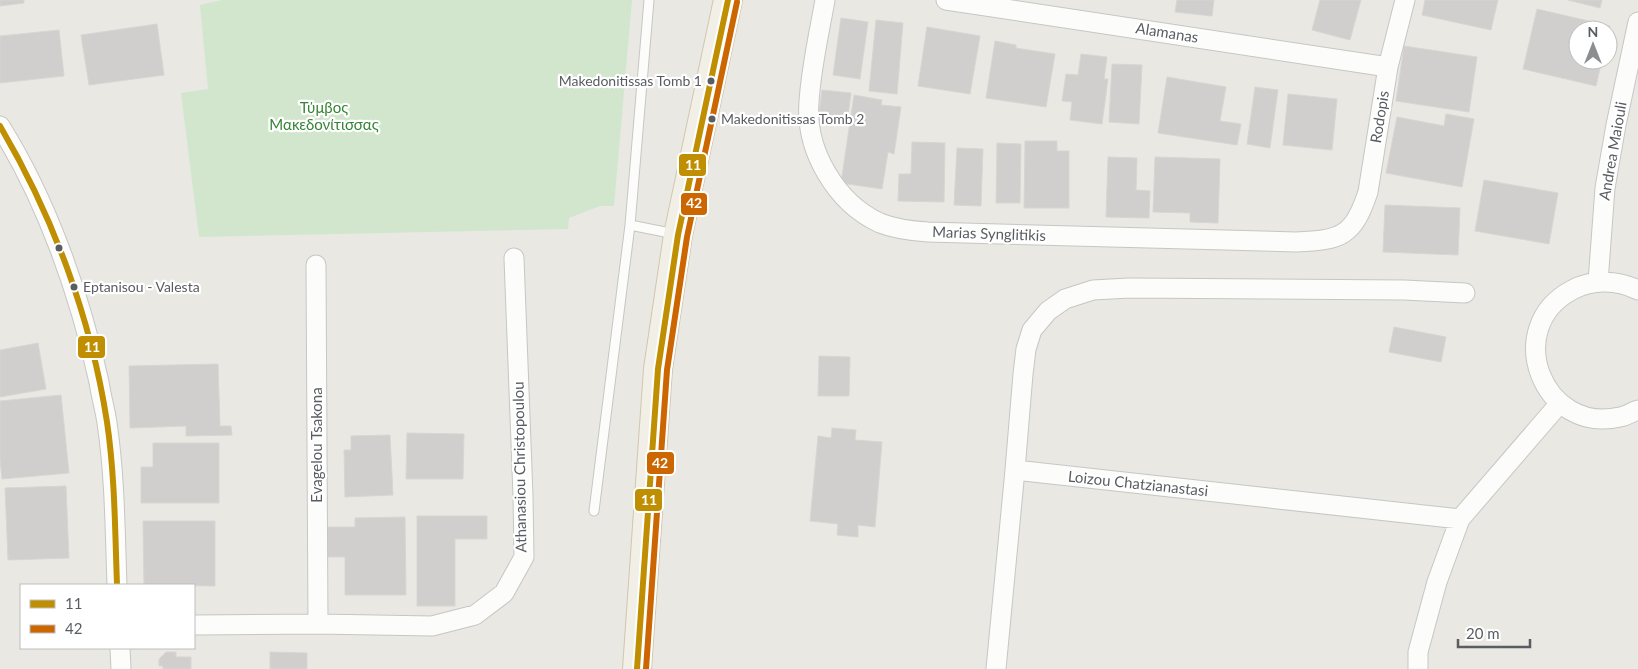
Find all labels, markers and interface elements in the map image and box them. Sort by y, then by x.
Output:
street label: Alamanas [1135,18,1200,46]
north arrow [1568,20,1618,70]
text: N [1588,23,1598,40]
place label: Makedonitissas Tomb 1 [559,72,702,89]
marker: Makedonitissas Tomb 1 [706,76,716,86]
street label: Rodopis [1366,89,1392,144]
park label: Τύμβος Μακεδονίτισσας [269,98,379,133]
street label: Andrea Maiouli [1594,100,1630,202]
place label: Makedonitissas Tomb 2 [721,110,864,127]
marker: Makedonitissas Tomb 2 [707,114,717,124]
line badge: 11 [678,153,707,177]
text: 11 [685,156,701,173]
line badge: 42 [680,192,708,216]
text: 42 [686,194,702,211]
street label: Marias Synglitikis [932,222,1046,244]
unlabelled marker [54,243,64,253]
place label: Eptanisou - Valesta [83,278,200,295]
marker: Eptanisou - Valesta [69,282,79,292]
line badge: 11 [77,335,106,359]
text: 11 [84,338,100,355]
street label: Athanasiou Christopoulou [509,381,529,553]
street label: Evagelou Tsakona [307,387,325,503]
line badge: 42 [646,451,675,475]
text: 42 [652,454,668,471]
street label: Loizou Chatzianastasi [1067,467,1209,499]
line badge: 11 [634,488,663,512]
text: 11 [641,491,657,508]
legend [20,584,195,649]
text: 11 [65,594,82,612]
scale bar [1458,616,1530,648]
text: 42 [65,619,82,637]
text: 20 m [1466,624,1500,642]

